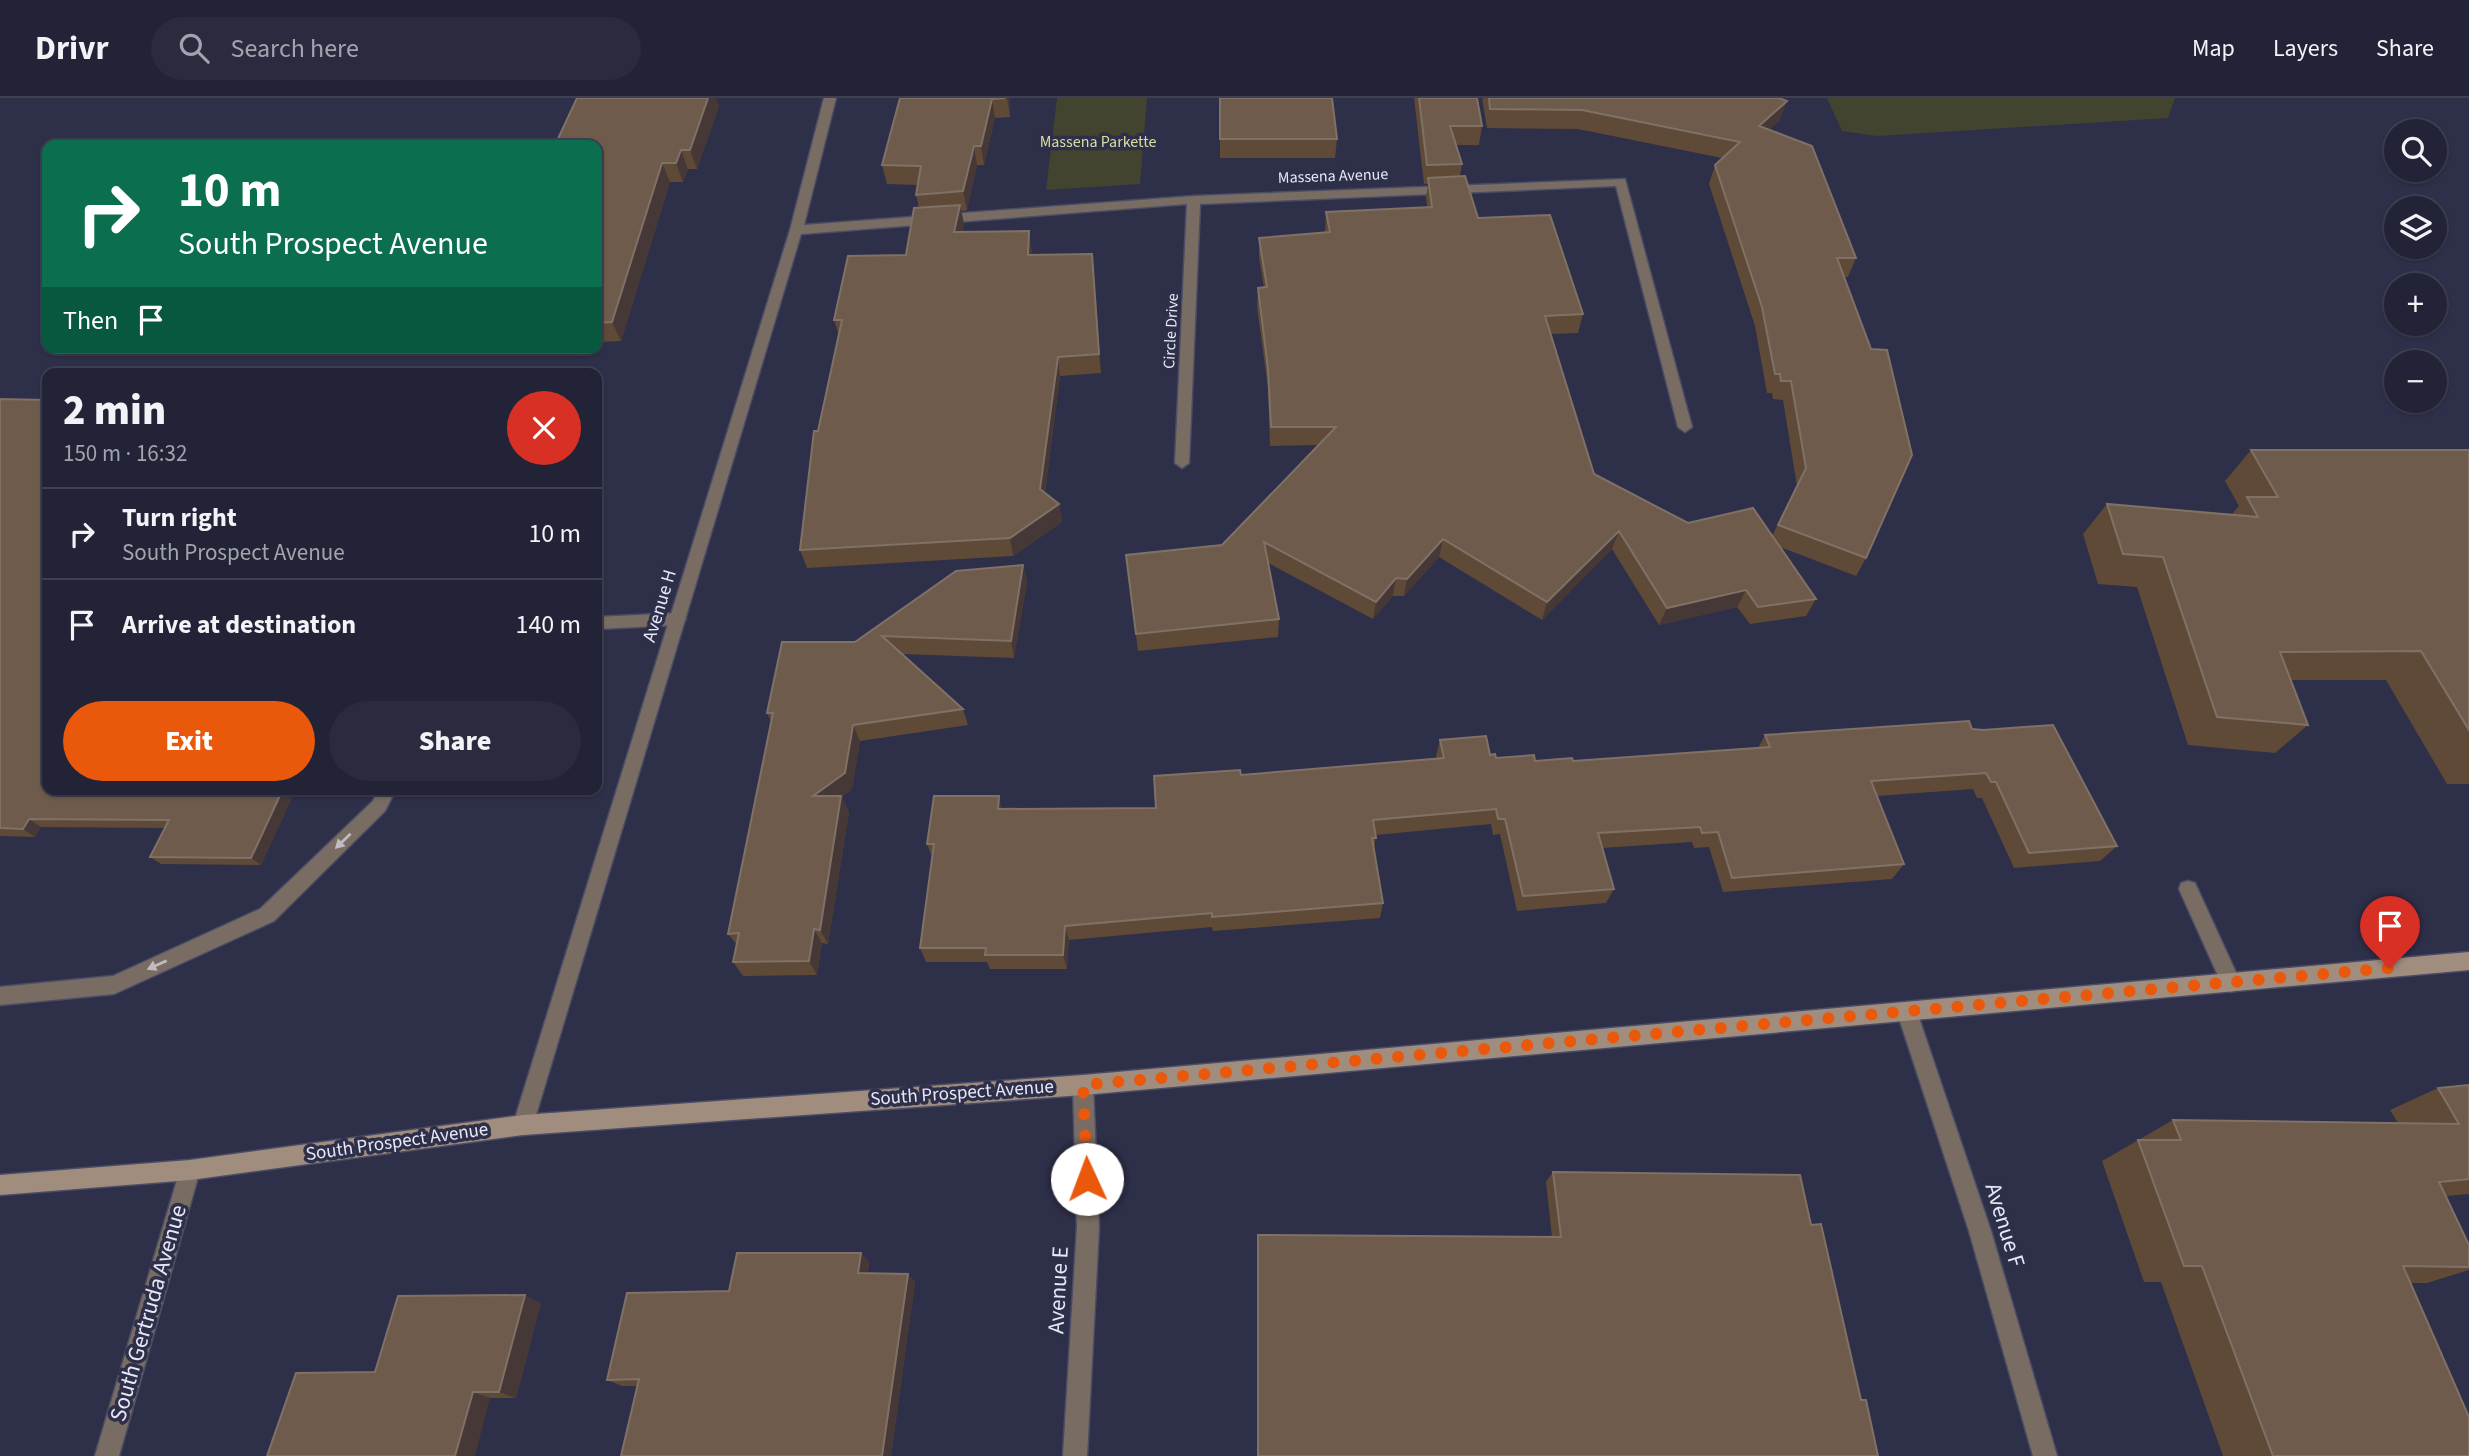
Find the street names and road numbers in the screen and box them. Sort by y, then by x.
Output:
street label: Massena Avenue [1277,163,1389,189]
street label: Circle Drive [1158,293,1184,369]
street label: Avenue H [636,566,684,646]
street label: South Prospect Avenue [869,1073,1055,1113]
street label: South Prospect Avenue [304,1116,490,1168]
street label: Avenue F [1977,1179,2033,1271]
street label: South Gertruda Avenue [101,1201,195,1425]
street label: Avenue E [1039,1245,1077,1335]

